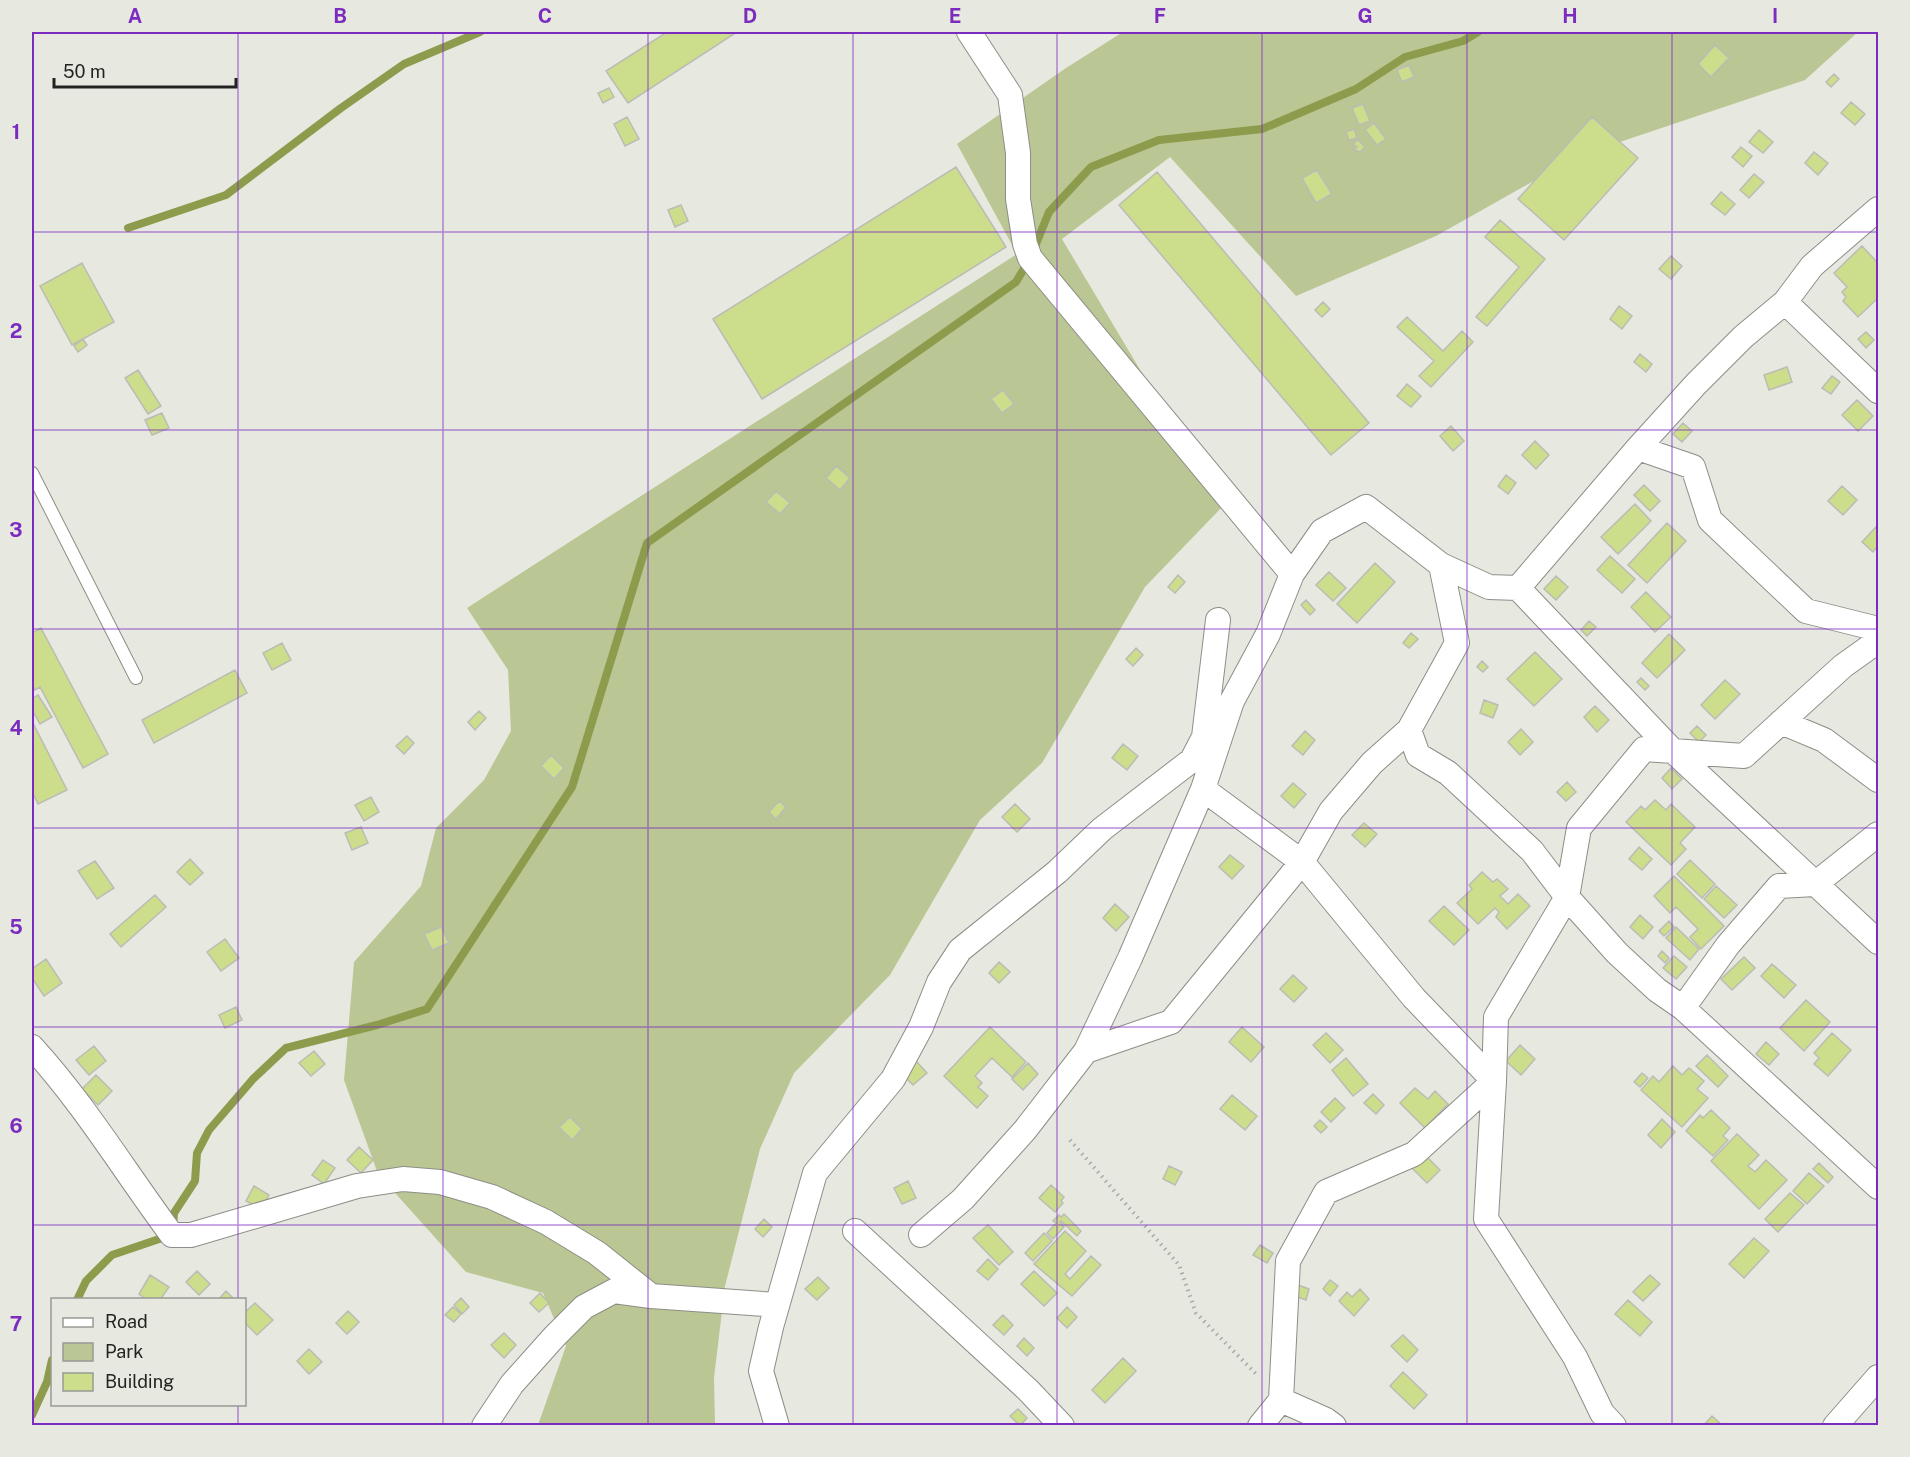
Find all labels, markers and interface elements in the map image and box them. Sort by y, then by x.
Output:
text: A [128,4,142,28]
text: B [333,4,347,28]
text: C [538,4,552,28]
text: D [743,4,757,28]
text: E [949,4,961,28]
text: F [1154,4,1166,28]
text: G [1357,4,1373,28]
text: H [1562,4,1578,28]
text: I [1772,4,1778,28]
scale bar [54,51,236,89]
text: 50 m [63,61,106,82]
text: 1 [12,120,20,144]
text: 2 [10,319,22,343]
text: 3 [9,518,23,542]
text: 4 [9,716,23,740]
text: 5 [9,915,23,939]
text: 6 [9,1114,23,1138]
legend [51,1298,246,1406]
text: Road [105,1311,148,1332]
text: 7 [10,1312,22,1336]
text: Park [105,1341,143,1362]
text: Building [105,1371,174,1392]

